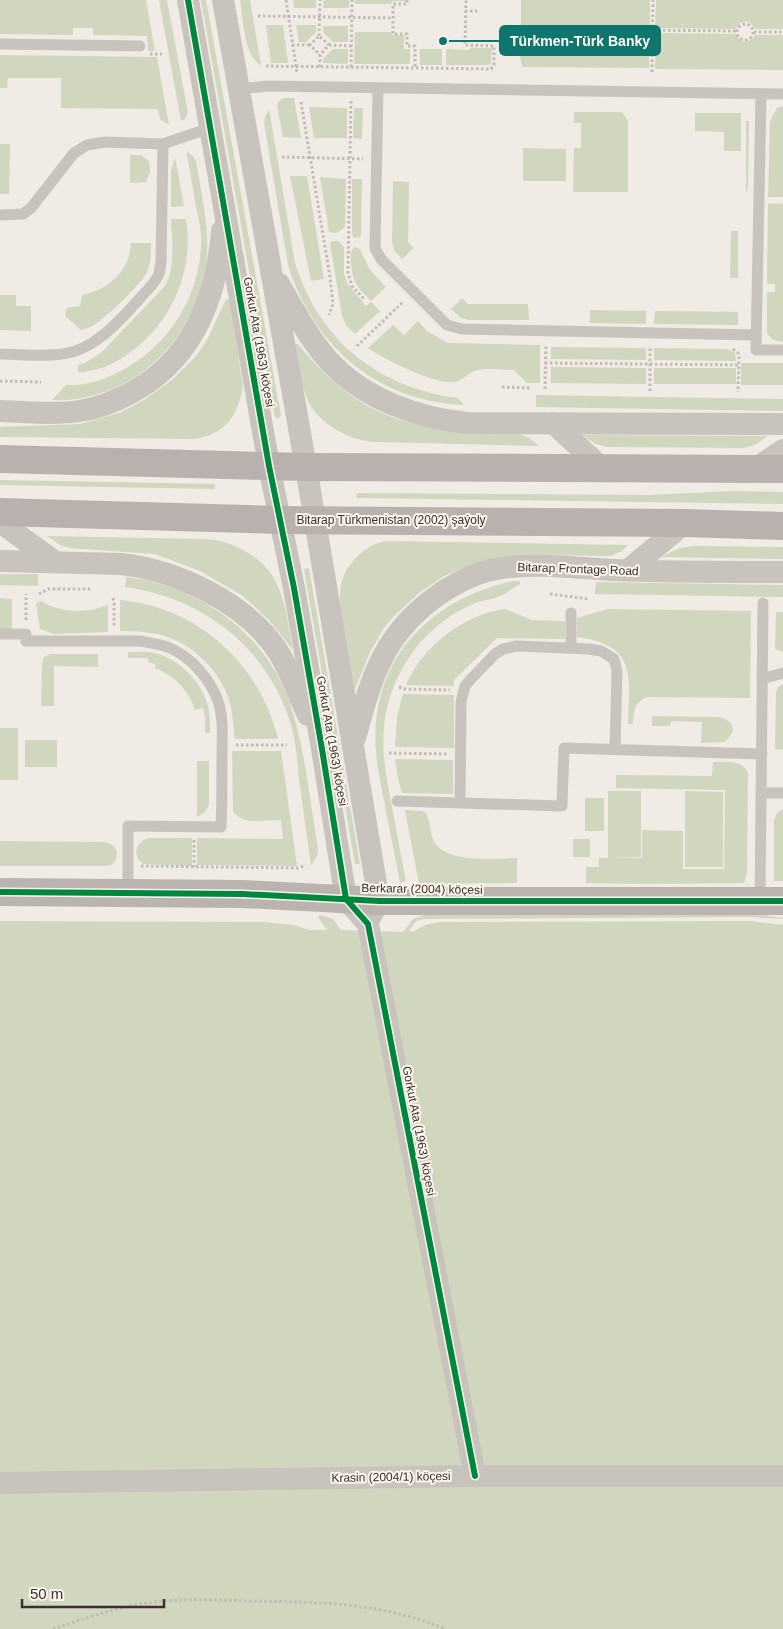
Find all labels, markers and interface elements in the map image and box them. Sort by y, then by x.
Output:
callout: Türkmen-Türk Banky [500,26,660,55]
text: Türkmen-Türk Banky [510,33,650,49]
street label: Gorkut Ata (1963) köçesi [241,276,277,408]
street label: Bitarap Türkmenistan (2002) şaýoly [296,513,486,527]
street label: Bitarap Frontage Road [517,560,639,578]
street label: Gorkut Ata (1963) köçesi [314,675,350,807]
street label: Berkarar (2004) köçesi [361,881,483,897]
street label: Gorkut Ata (1963) köçesi [400,1065,438,1197]
street label: Krasin (2004/1) köçesi [331,1469,451,1485]
scale bar [22,1576,165,1608]
text: 50 m [30,1585,63,1602]

